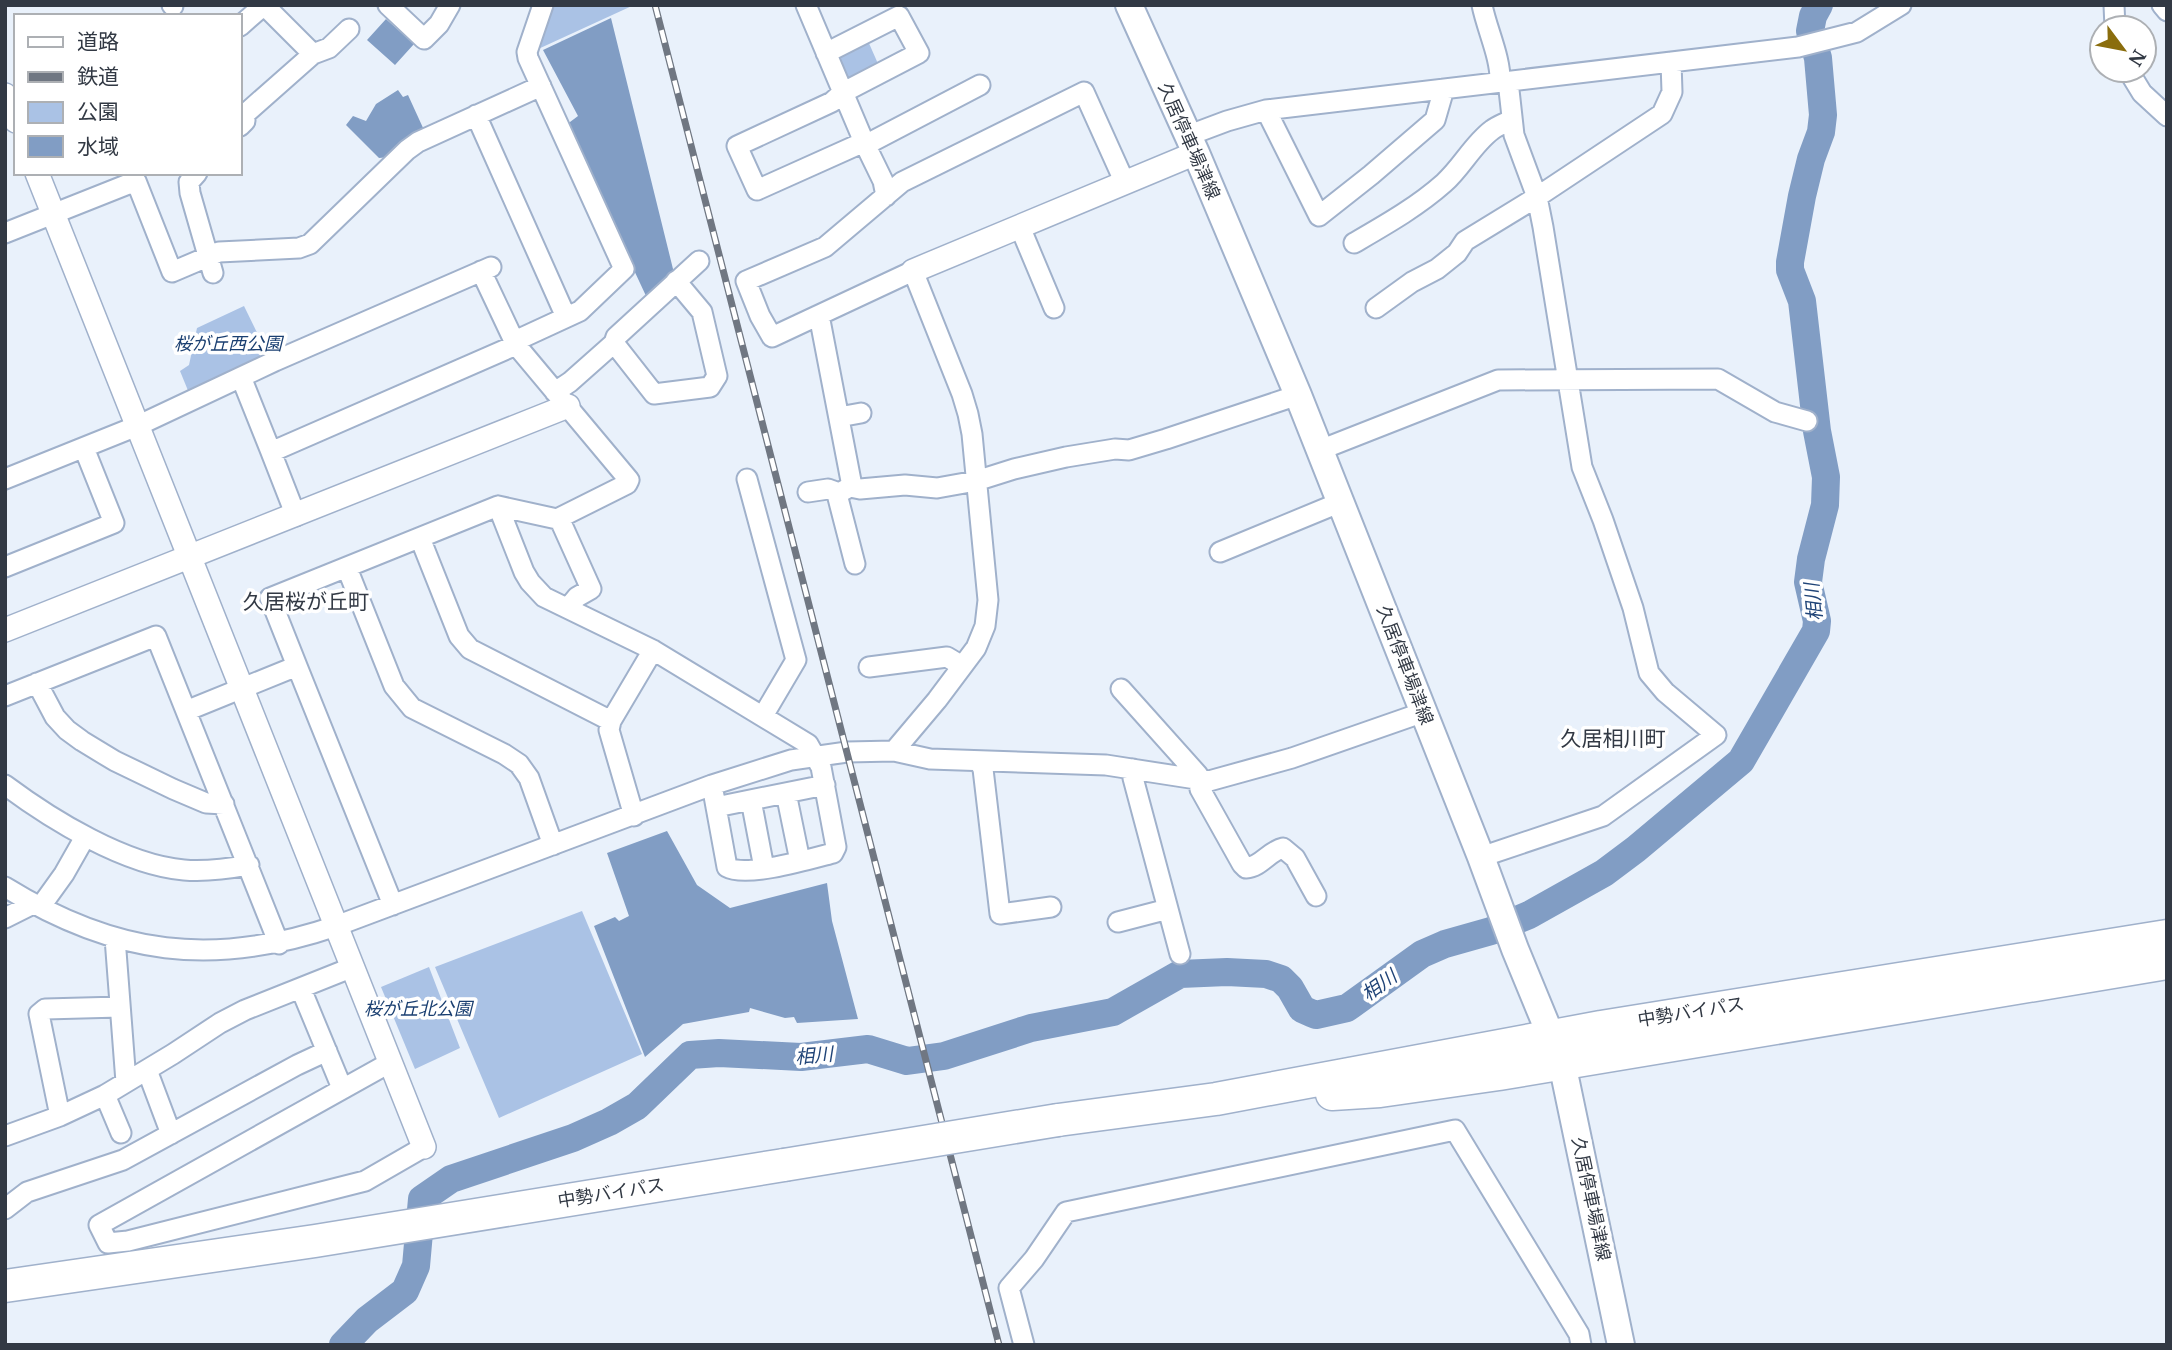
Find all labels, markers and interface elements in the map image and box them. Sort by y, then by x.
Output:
legend [14,14,242,175]
north arrow [2088,14,2158,84]
text: 道路 [77,27,119,55]
text: N [2122,45,2152,71]
text: 鉄道 [77,62,119,90]
street label: 久居停車場津線 [1153,78,1227,203]
text: 公園 [77,97,119,125]
text: 水域 [77,132,119,160]
park label: 桜が丘西公園 [174,331,285,355]
water label: 相川 [1798,580,1828,622]
district label: 久居桜が丘町 [243,587,369,615]
street label: 久居停車場津線 [1372,602,1440,728]
district label: 久居相川町 [1561,724,1666,752]
water label: 相川 [1356,962,1404,1007]
street label: 中勢バイパス [1636,991,1746,1031]
park label: 桜が丘北公園 [364,996,475,1020]
water label: 相川 [794,1040,836,1070]
street label: 久居停車場津線 [1567,1135,1617,1263]
street label: 中勢バイパス [556,1172,666,1212]

